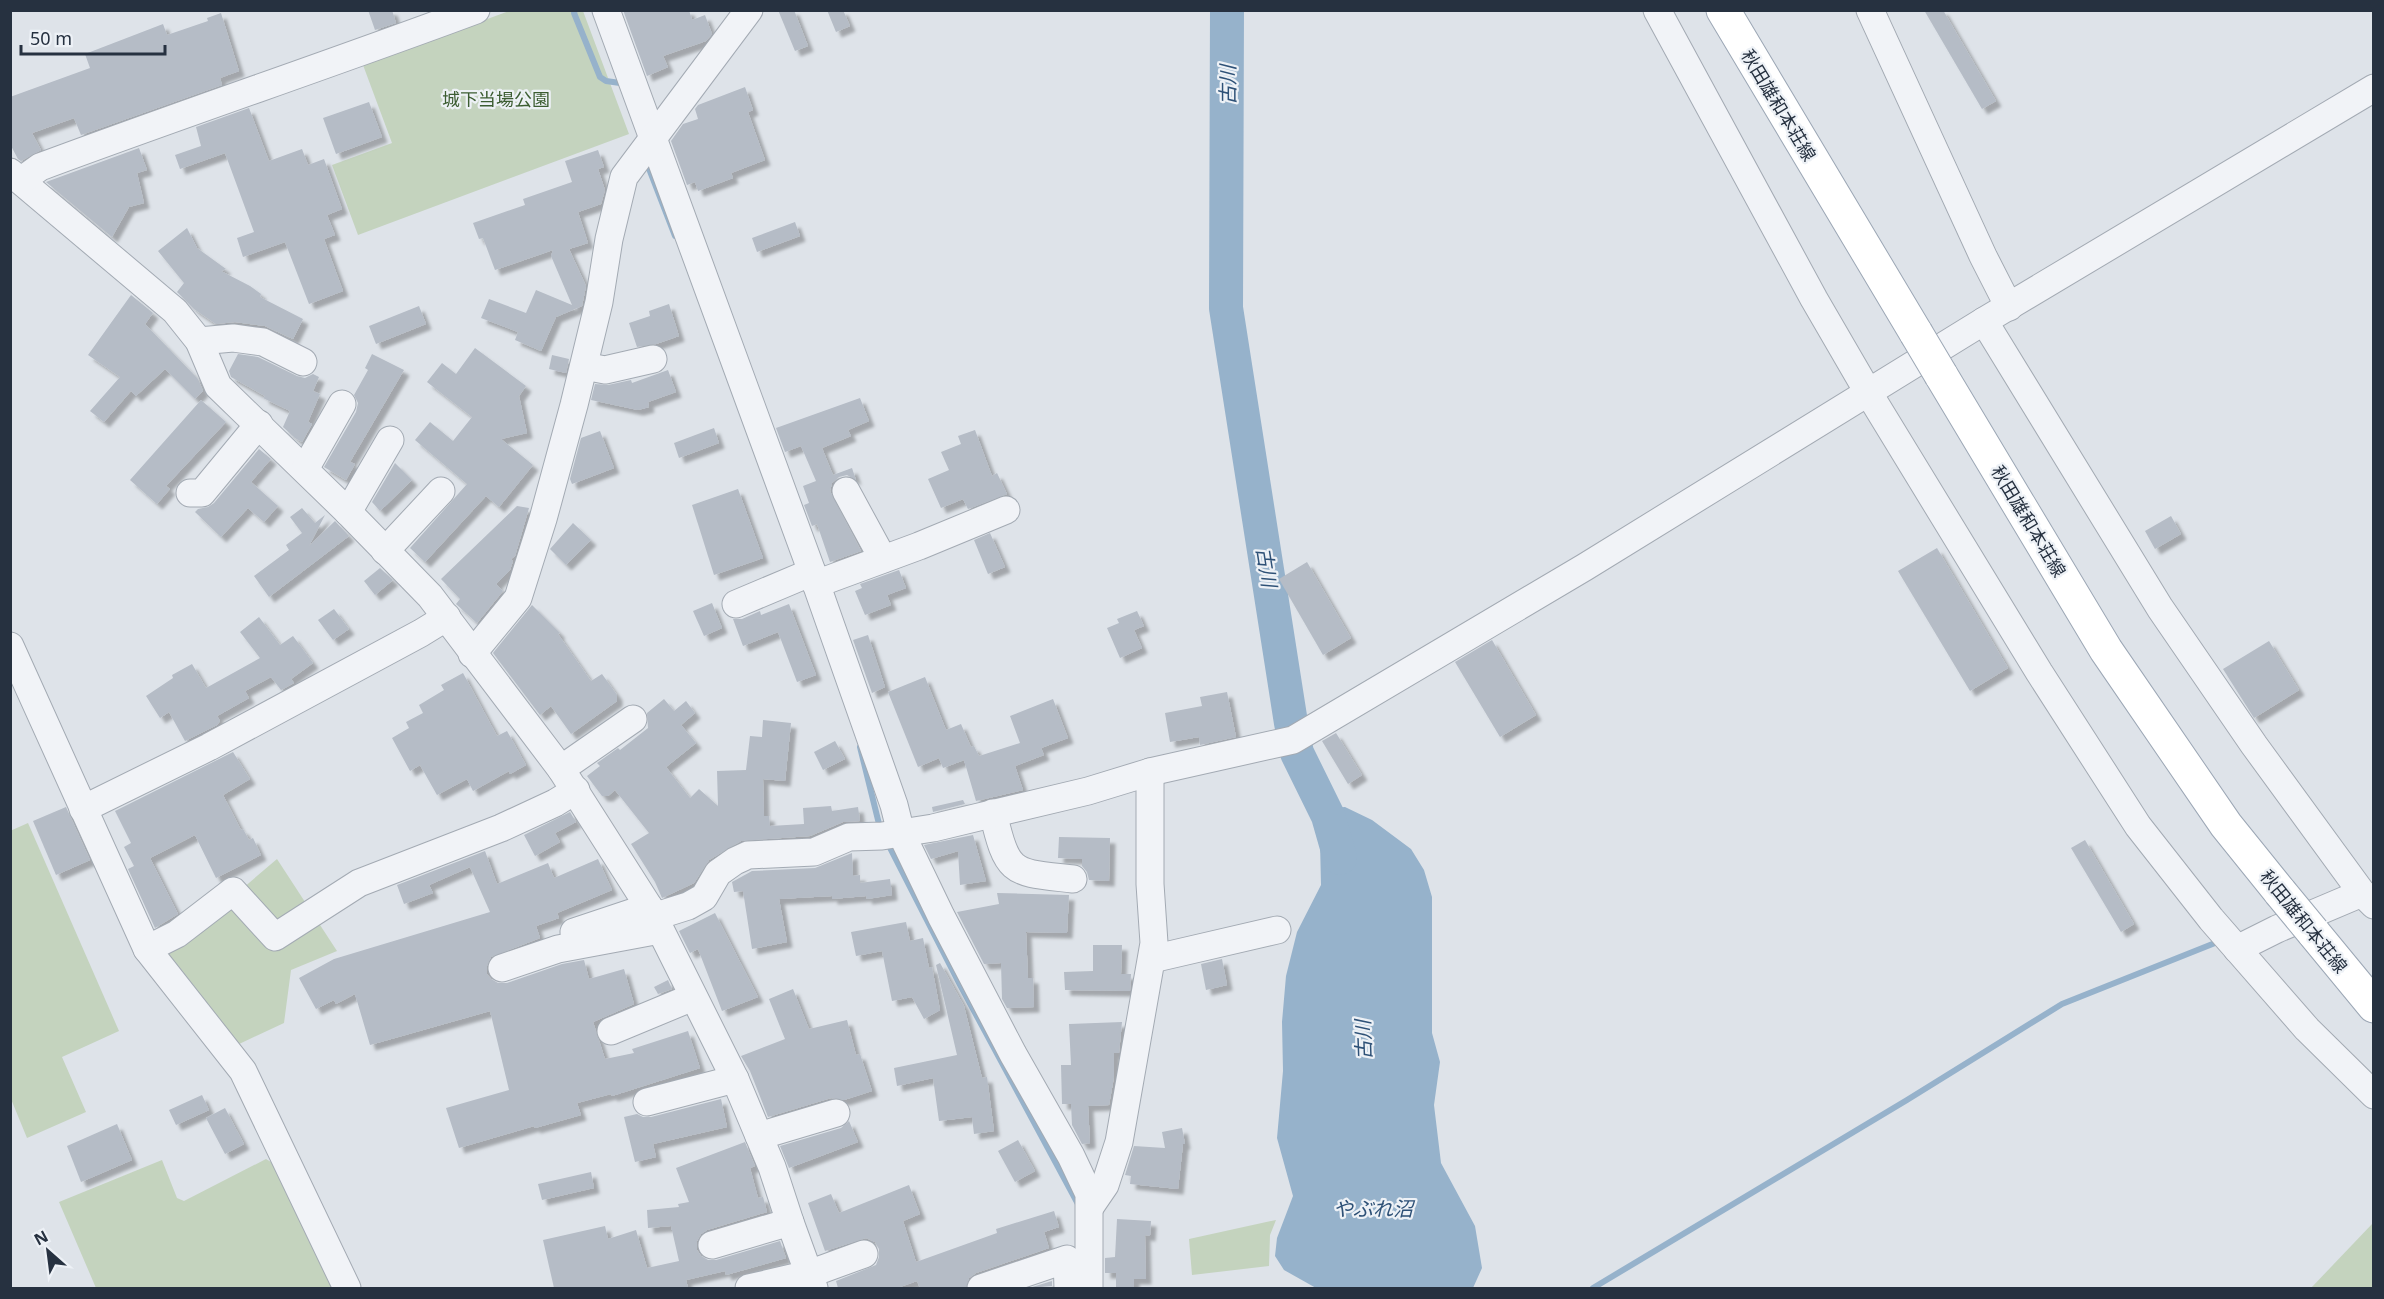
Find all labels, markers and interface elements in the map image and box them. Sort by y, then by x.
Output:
scale bar [21,18,165,56]
text: 50 m [30,26,72,50]
street label: 秋田雄和本荘線 [1736,45,1822,165]
water label: 古川 [1214,63,1241,105]
park label: 城下当場公園 [442,87,550,111]
street label: 秋田雄和本荘線 [1986,461,2072,581]
water label: 古川 [1251,545,1284,591]
street label: 秋田雄和本荘線 [2255,864,2353,978]
water label: 古川 [1349,1018,1377,1060]
water label: やぶれ沼 [1333,1195,1416,1222]
north arrow [18,1221,78,1281]
text: N [30,1225,52,1251]

